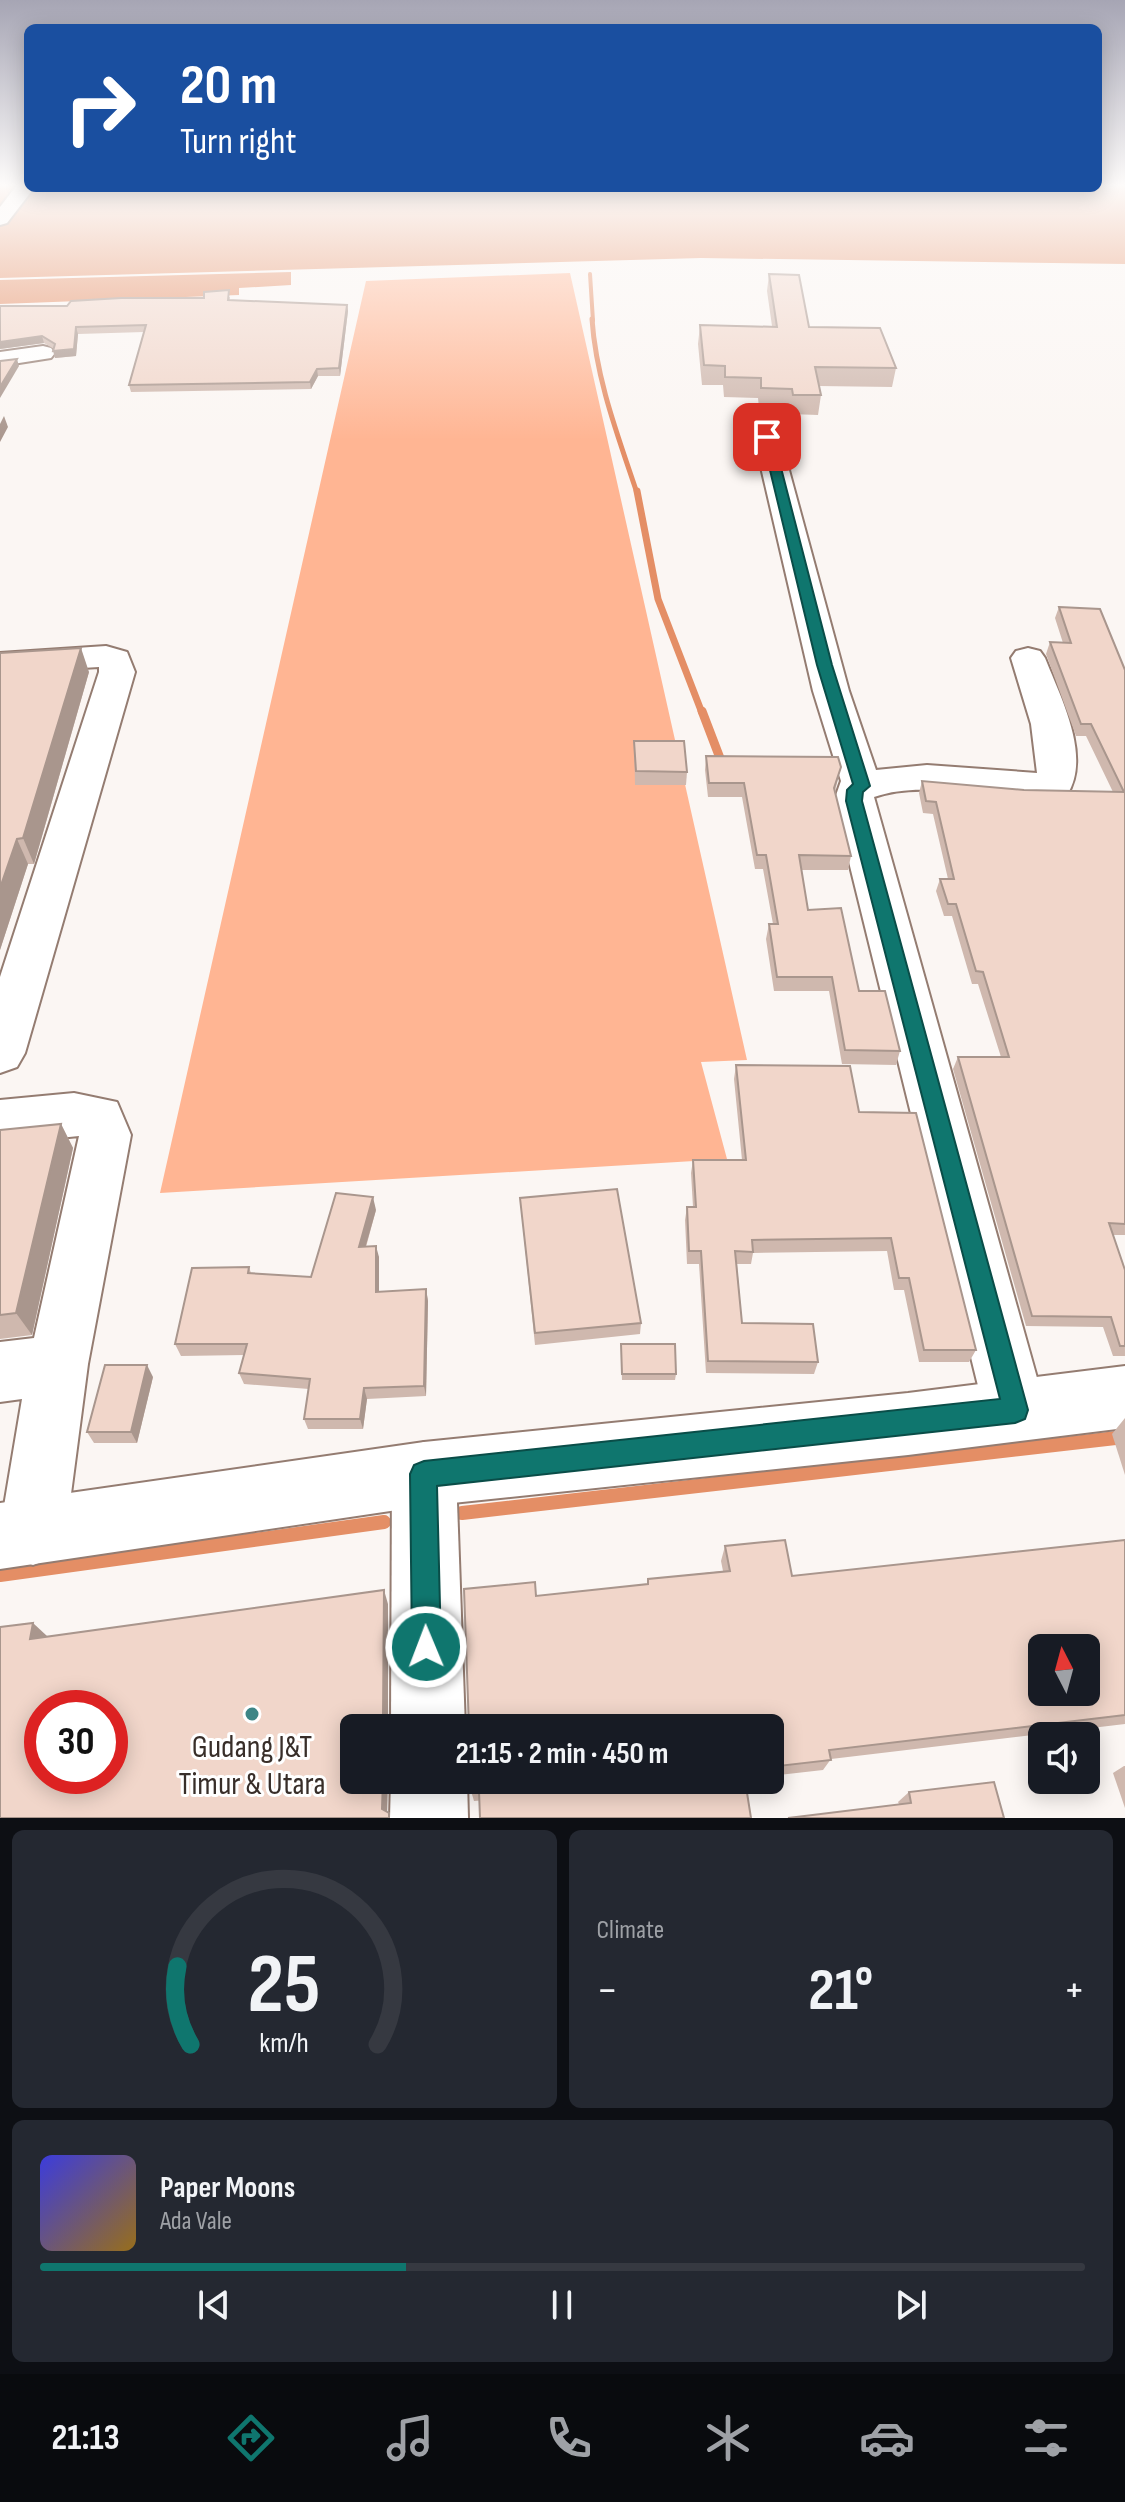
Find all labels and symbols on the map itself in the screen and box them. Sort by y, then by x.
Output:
pin [733,403,801,471]
position arrow [384,1605,468,1689]
north arrow [1028,1634,1100,1706]
speed limit sign: 30 [24,1690,128,1794]
marker: Gudang J&T Timur & Utara [243,1705,261,1723]
place label: Gudang J&T Timur & Utara [178,1728,326,1804]

